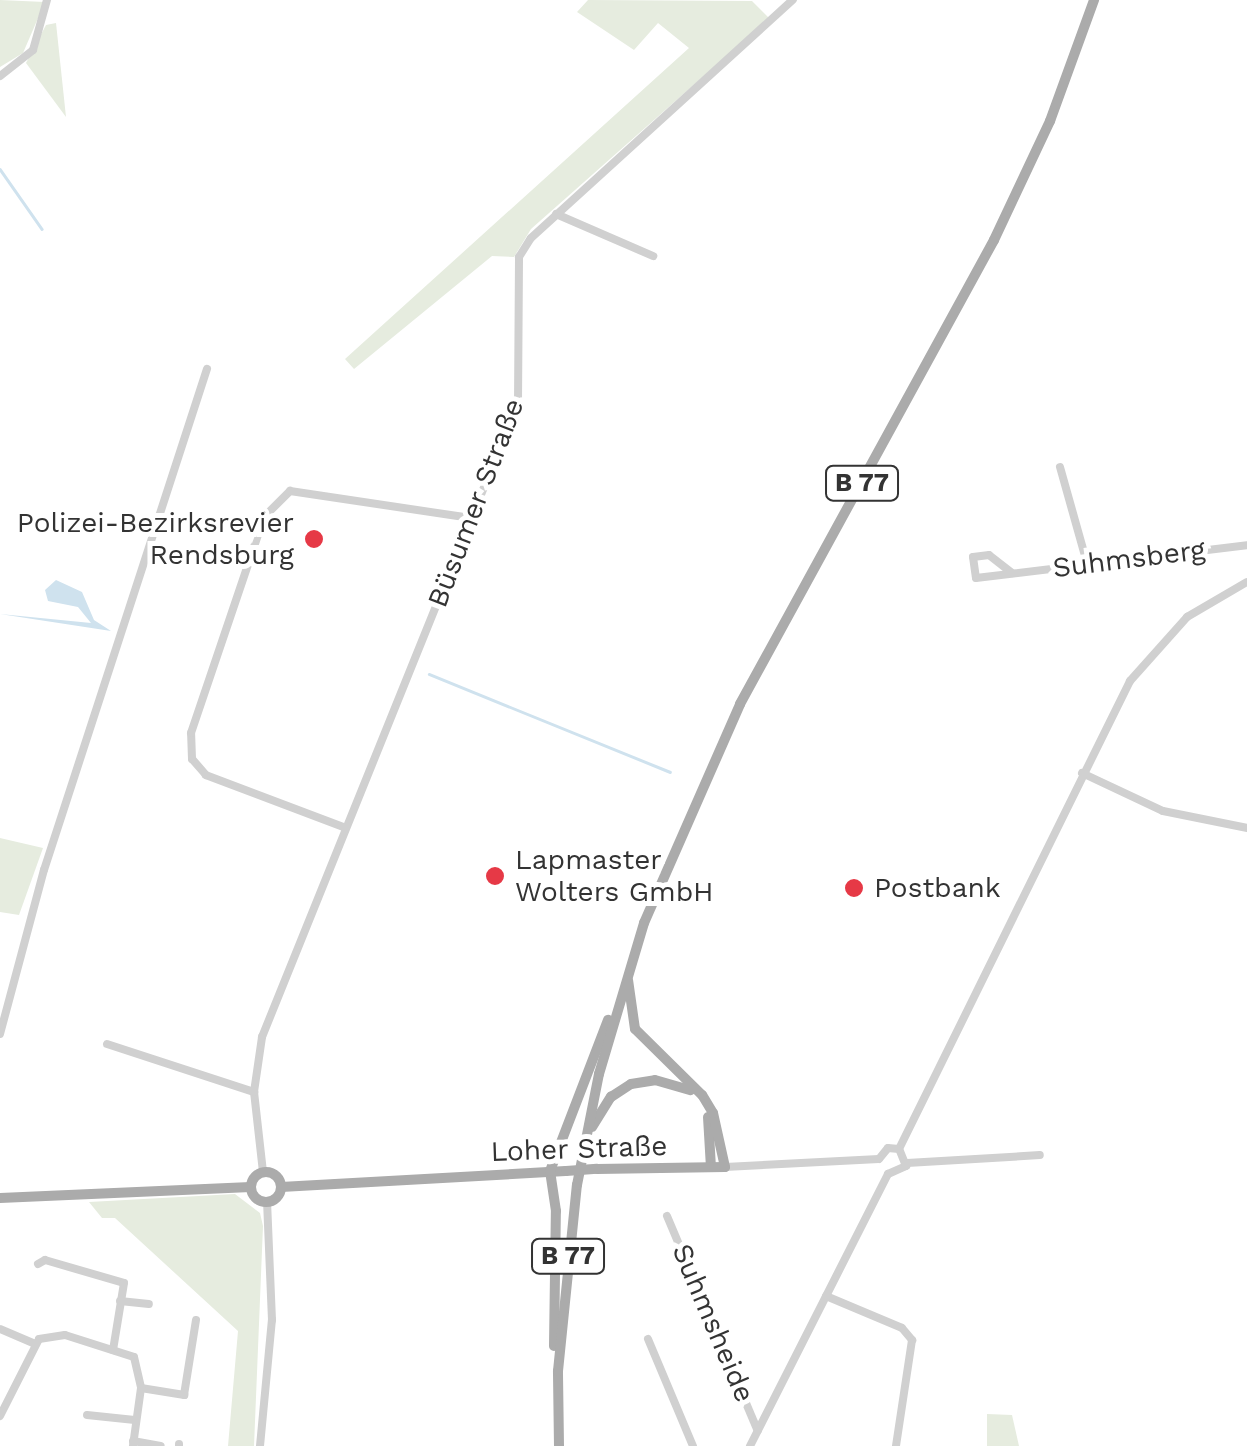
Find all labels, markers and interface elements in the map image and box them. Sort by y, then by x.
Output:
street label: Büsumer Straße [421,394,531,612]
road number: B 77 [824,463,900,503]
place label: Polizei-Bezirksrevier Rendsburg [17,506,294,572]
marker: Polizei-Bezirksrevier Rendsburg [303,528,325,550]
street label: Suhmsberg [1051,533,1207,585]
place label: Lapmaster Wolters GmbH [515,843,714,909]
marker: Lapmaster Wolters GmbH [484,865,506,887]
place label: Postbank [874,871,1001,905]
marker: Postbank [843,877,865,899]
street label: Loher Straße [490,1129,668,1169]
road number: B 77 [530,1236,606,1276]
street label: Suhmsheide [665,1239,761,1407]

